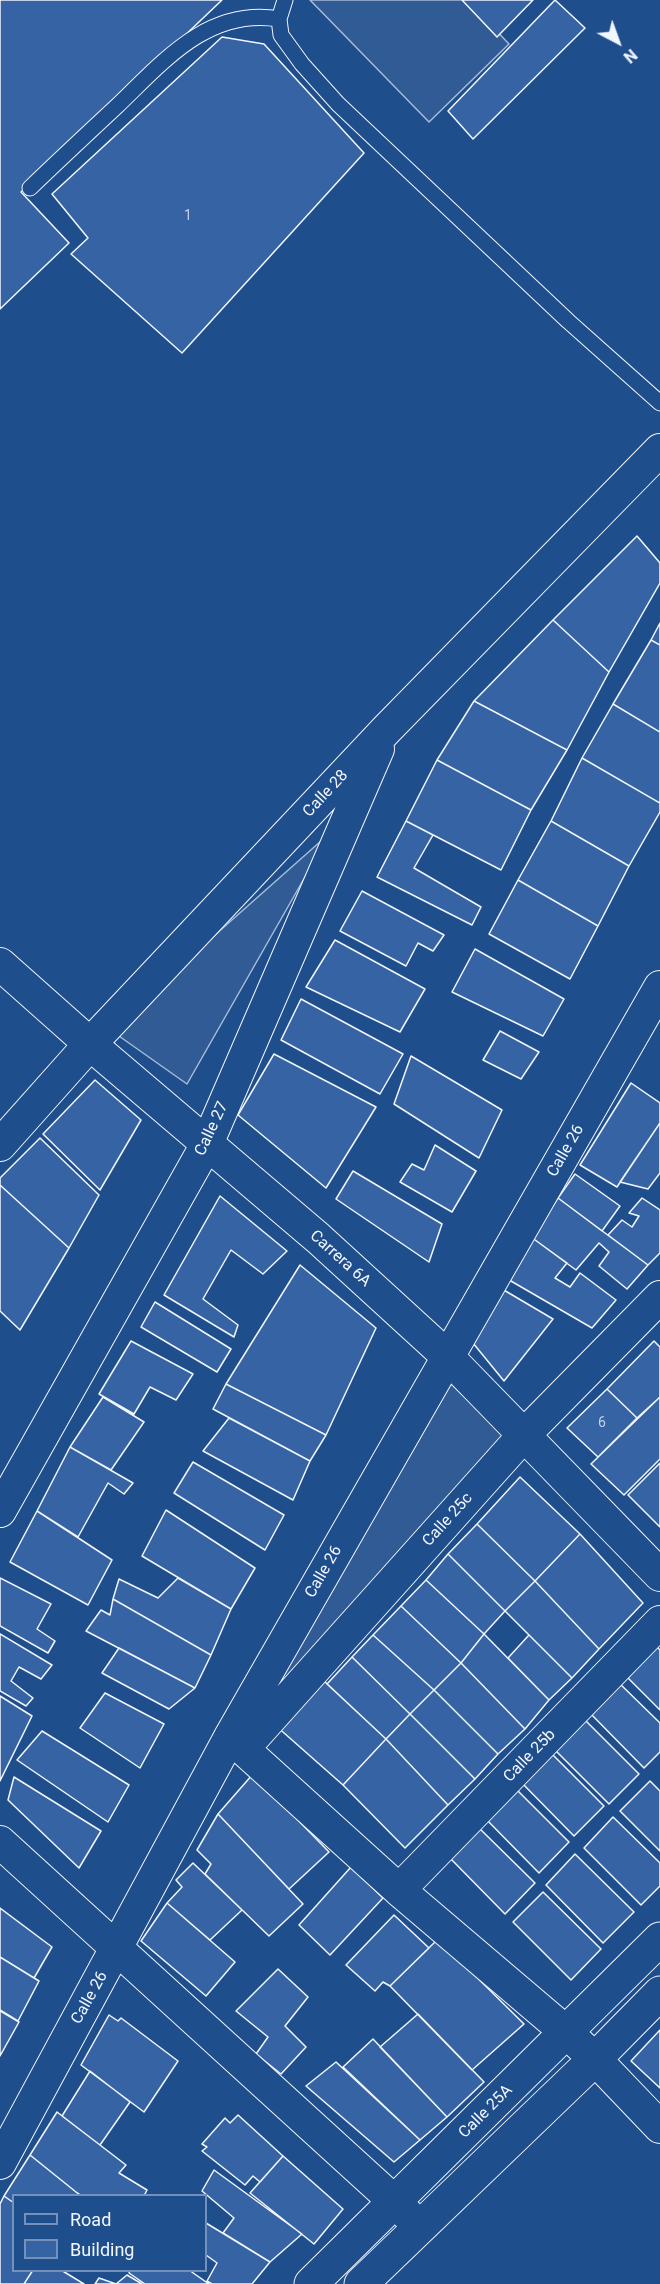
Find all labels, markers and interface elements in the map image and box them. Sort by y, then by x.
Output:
north arrow [588,12,648,72]
text: N [620,45,641,67]
house number: 1 [184,208,192,224]
street label: Calle 28 [299,766,353,822]
street label: Calle 27 [191,1099,233,1159]
street label: Calle 26 [543,1121,589,1181]
street label: Carrera 6A [306,1227,374,1291]
house number: 6 [598,1415,606,1431]
street label: Calle 25c [419,1489,477,1551]
street label: Calle 26 [301,1542,347,1602]
street label: Calle 25b [500,1725,560,1787]
street label: Calle 26 [68,1968,112,2028]
street label: Calle 25A [455,2081,517,2143]
legend [12,2194,207,2272]
text: Road [70,2209,111,2230]
text: Building [70,2239,134,2260]

